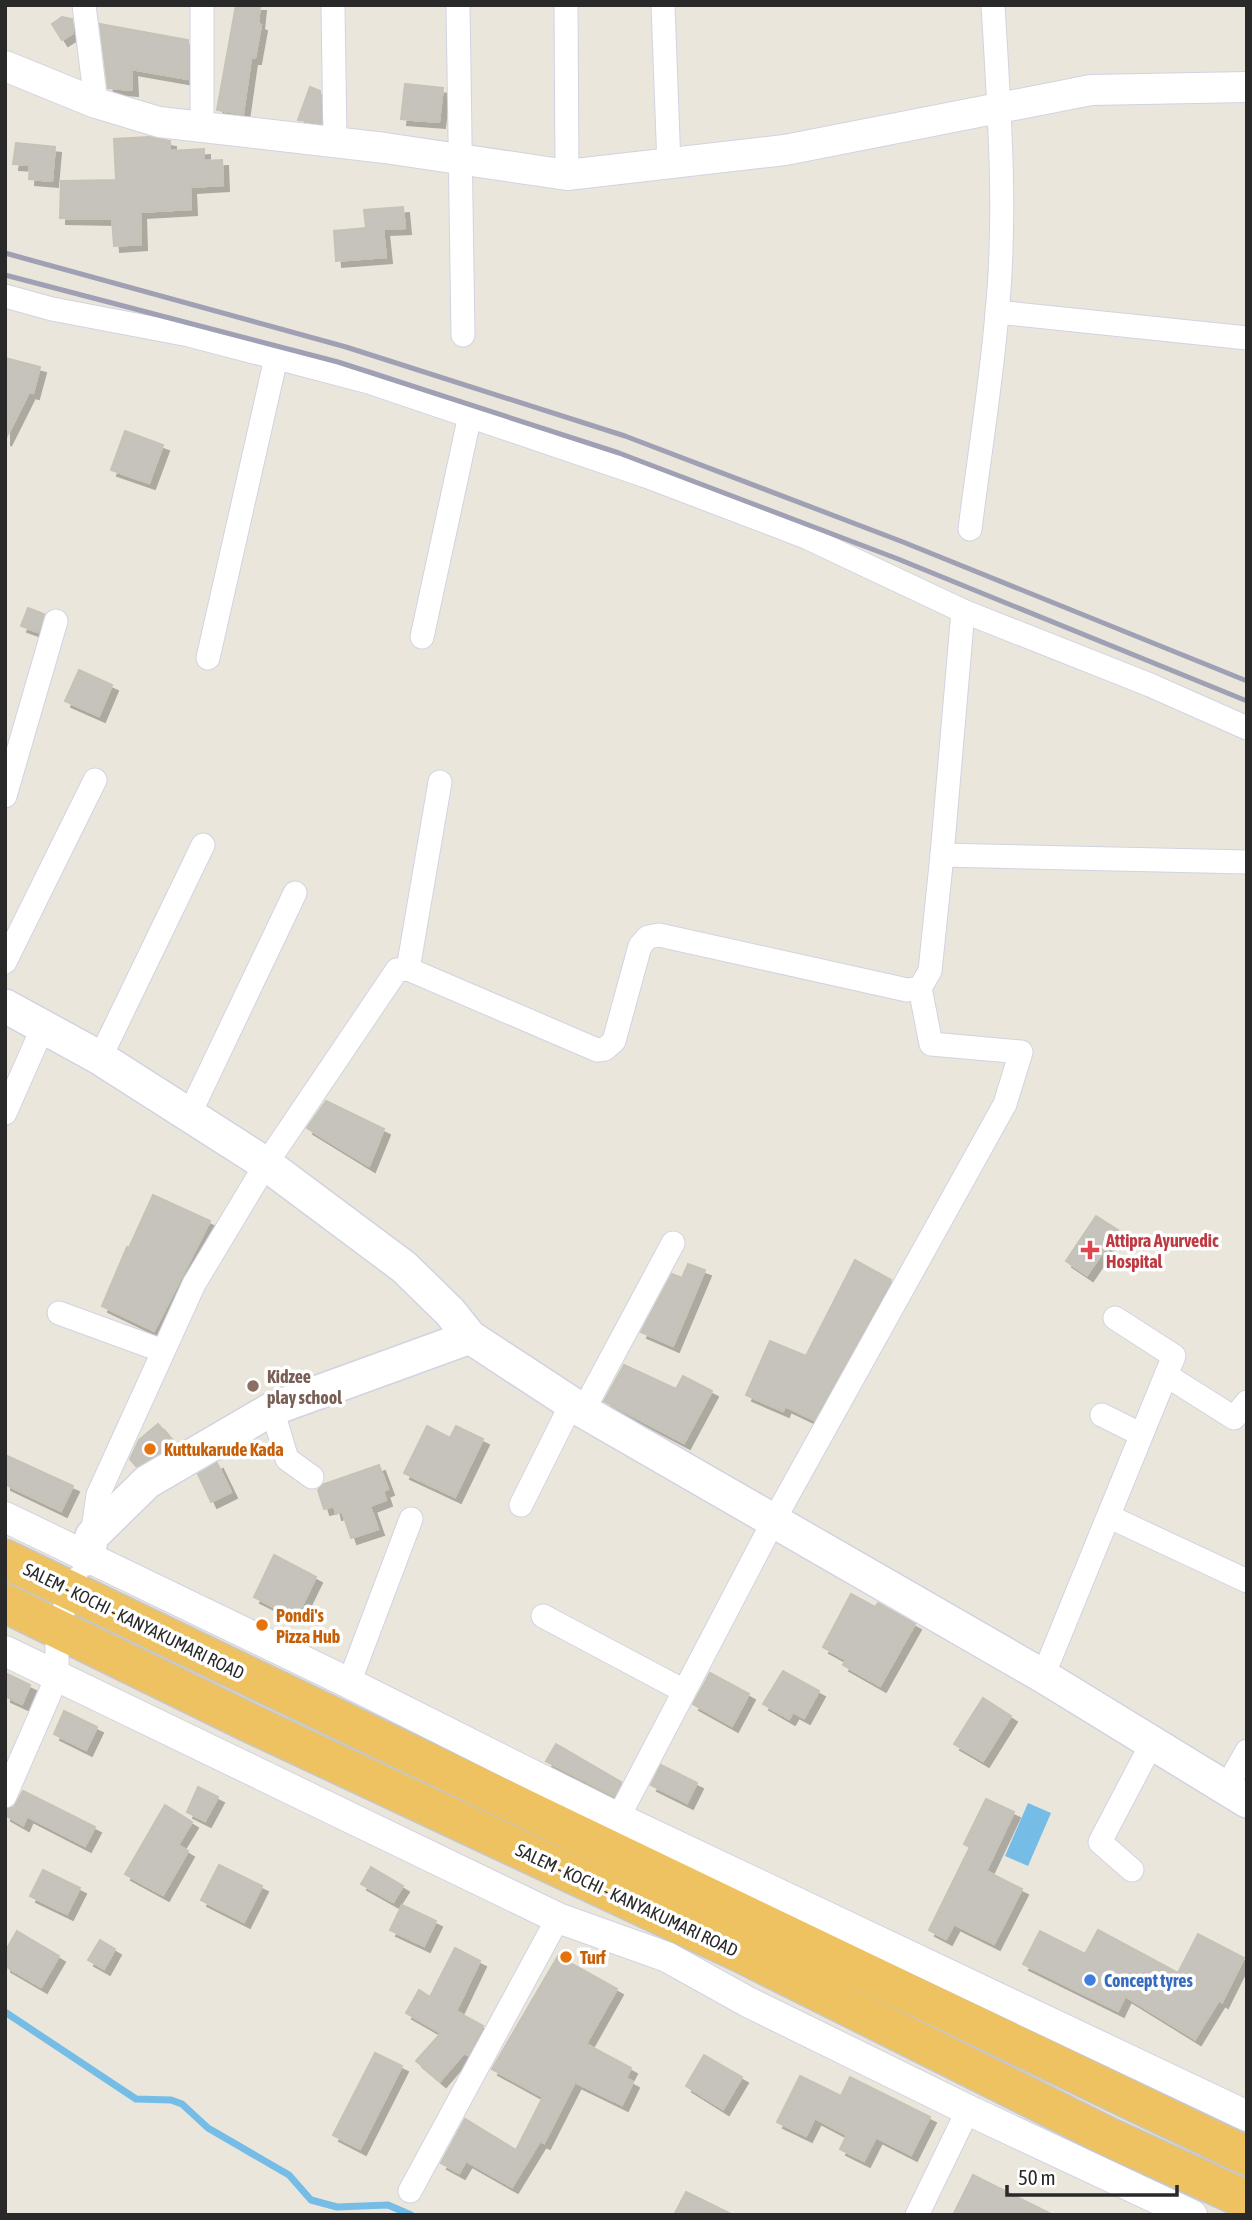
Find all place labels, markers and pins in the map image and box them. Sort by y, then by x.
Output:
place label: Attipra Ayurvedic Hospital [1105,1230,1219,1272]
marker: Attipra Ayurvedic Hospital [1080,1240,1100,1260]
place label: Kidzee play school [267,1366,342,1408]
marker: Kidzee play school [245,1378,261,1394]
place label: Kuttukarude Kada [164,1439,284,1460]
marker: Kuttukarude Kada [142,1441,158,1457]
place label: Pondi's Pizza Hub [276,1605,340,1647]
marker: Pondi's Pizza Hub [254,1617,270,1633]
place label: Turf [580,1947,607,1968]
marker: Turf [558,1949,574,1965]
place label: Concept tyres [1104,1970,1193,1991]
marker: Concept tyres [1082,1972,1098,1988]

